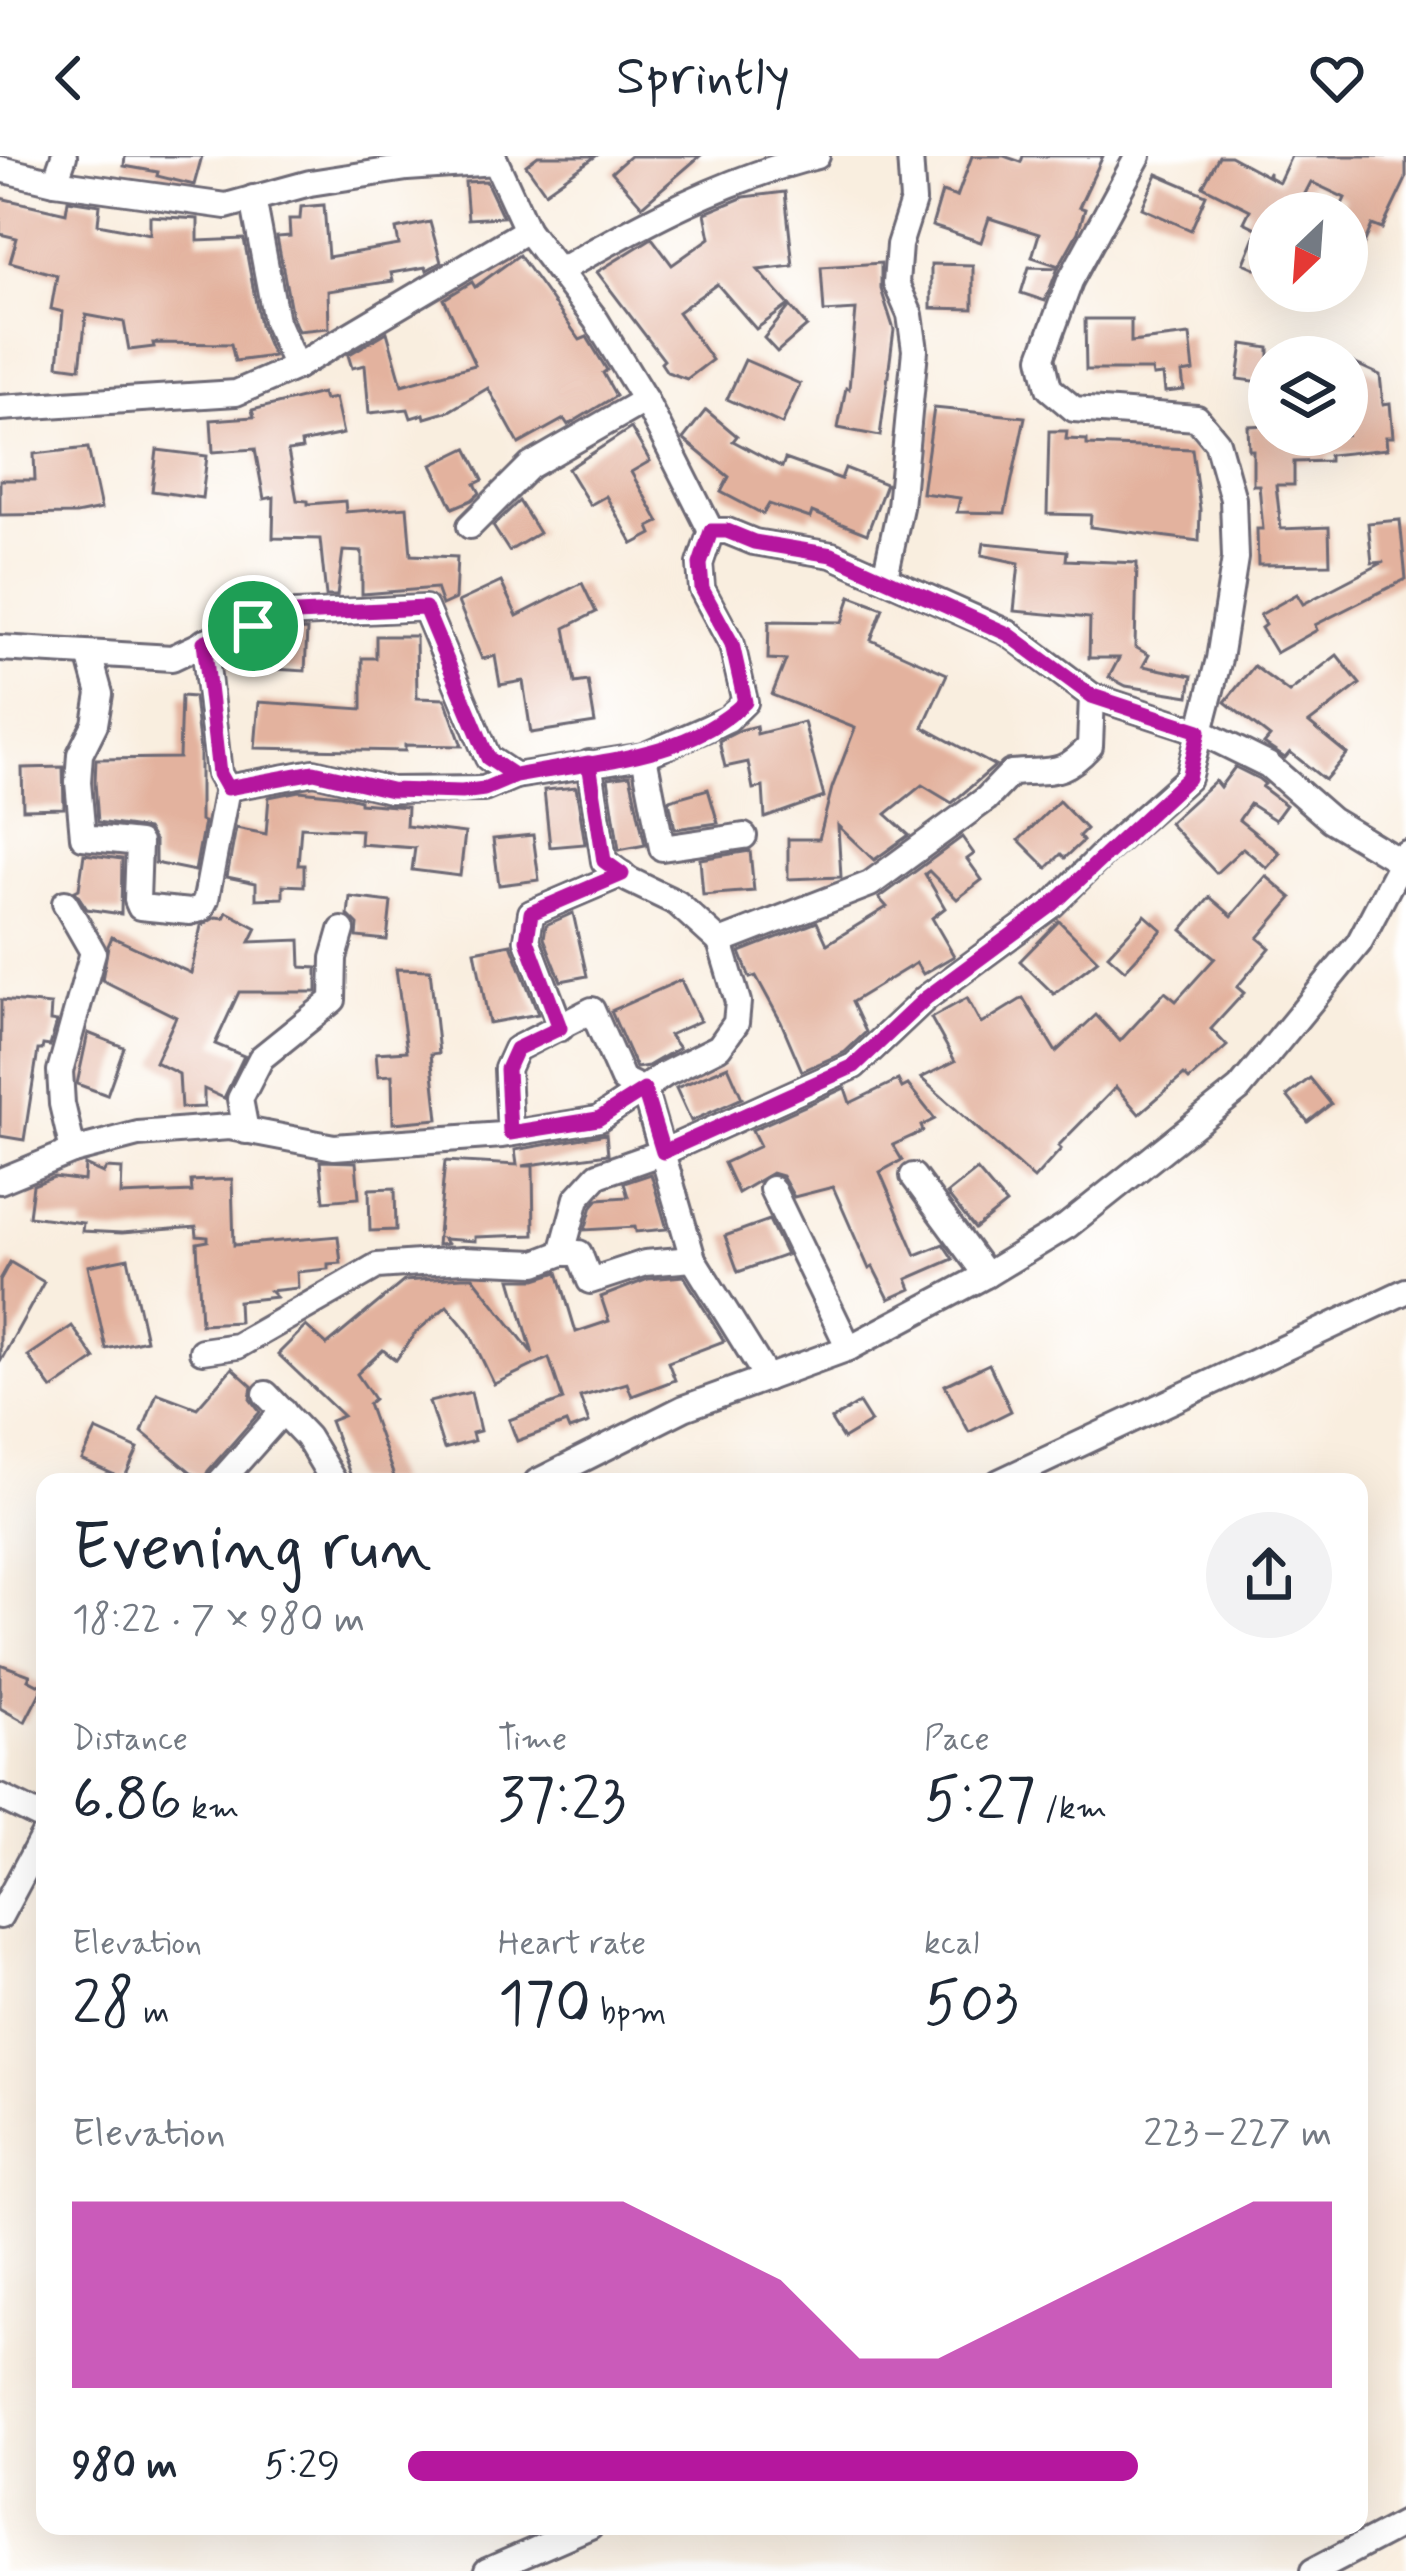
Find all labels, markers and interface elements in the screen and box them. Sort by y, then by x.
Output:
text: Sprintly [616,43,790,114]
icon: back [36,45,102,111]
icon: heart [1304,45,1370,111]
north arrow [1248,192,1368,312]
map controls [1248,192,1368,456]
button: layers [1248,336,1368,456]
pin [202,575,304,677]
icon: arrive [220,593,286,659]
text: Evening run [72,1507,432,1593]
button: share [1206,1512,1332,1638]
text: 18:22 · 7 × 980 m [72,1595,365,1646]
text: Distance [72,1718,188,1762]
text: Time [498,1718,567,1762]
text: Pace [924,1718,990,1762]
text: 6.86 [72,1762,182,1841]
text: 37:23 [498,1762,626,1841]
text: 5:27 [924,1762,1036,1841]
text: km [182,1787,239,1831]
text: /km [1036,1787,1107,1831]
text: Elevation [72,1922,202,1966]
text: Heart rate [498,1922,646,1966]
text: kcal [924,1922,979,1966]
text: 28 [72,1966,134,2045]
text: 170 [498,1966,591,2045]
text: 503 [924,1966,1019,2045]
text: m [134,1991,169,2035]
text: bpm [591,1991,666,2035]
text: Elevation [72,2109,226,2160]
text: 223–227 m [1143,2109,1332,2160]
text: 980 m [72,2441,178,2492]
text: 5:29 [264,2441,340,2492]

